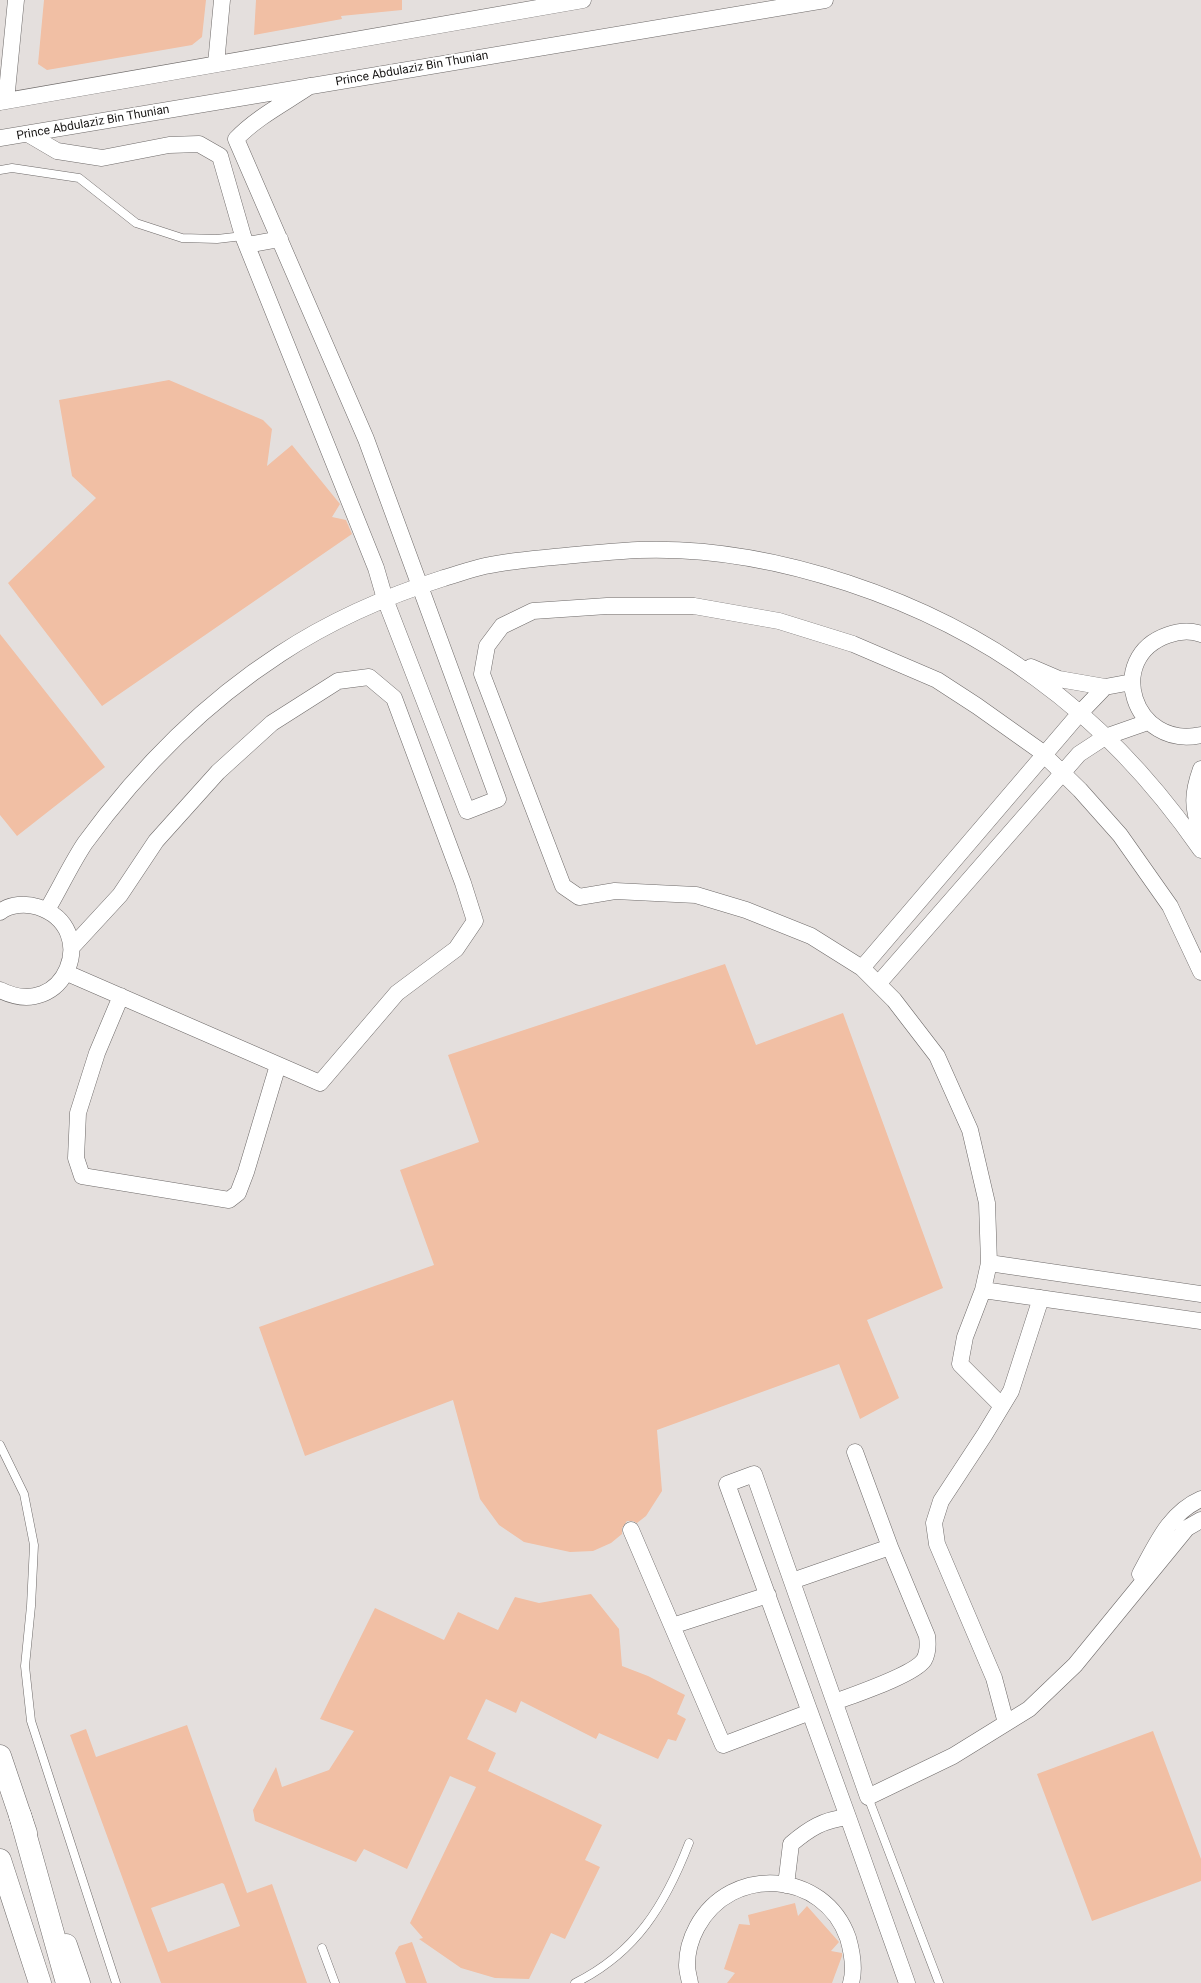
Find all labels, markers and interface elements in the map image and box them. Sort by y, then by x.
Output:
street label: Prince Abdulaziz Bin Thunian [334,48,490,90]
street label: Prince Abdulaziz Bin Thunian [15,102,171,144]

